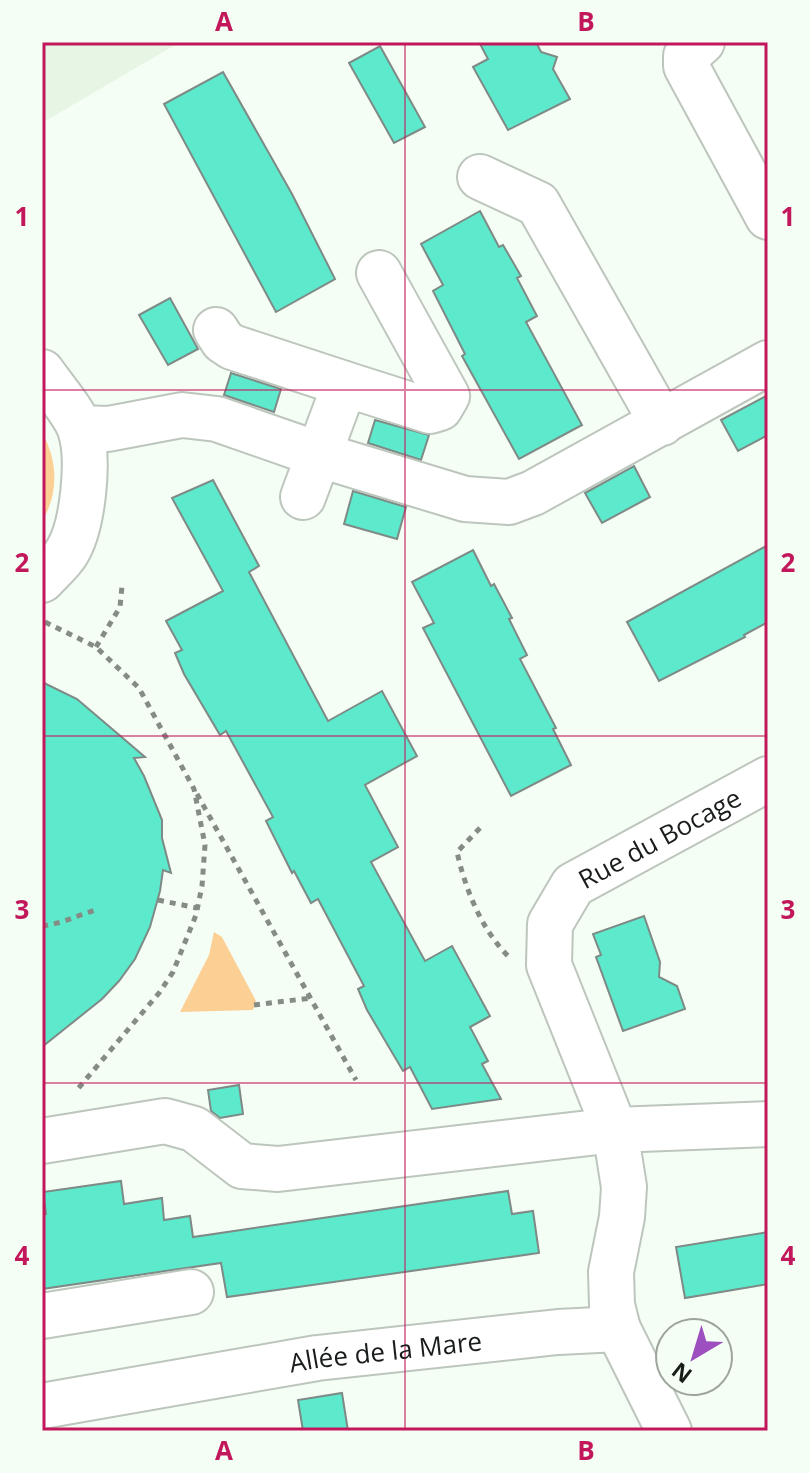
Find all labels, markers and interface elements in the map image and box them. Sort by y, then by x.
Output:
text: A [215,3,233,39]
text: B [577,3,595,39]
text: 1 [15,198,29,234]
text: 1 [781,198,795,234]
text: 2 [15,544,30,580]
text: 2 [781,544,796,580]
street label: Rue du Bocage [572,779,747,897]
text: 3 [15,891,29,927]
text: 3 [781,891,795,927]
text: 4 [15,1237,30,1273]
text: 4 [781,1237,796,1273]
north arrow [654,1317,734,1397]
street label: Allée de la Mare [286,1322,484,1381]
text: N [665,1356,697,1391]
text: A [215,1432,233,1468]
text: B [577,1432,595,1468]

